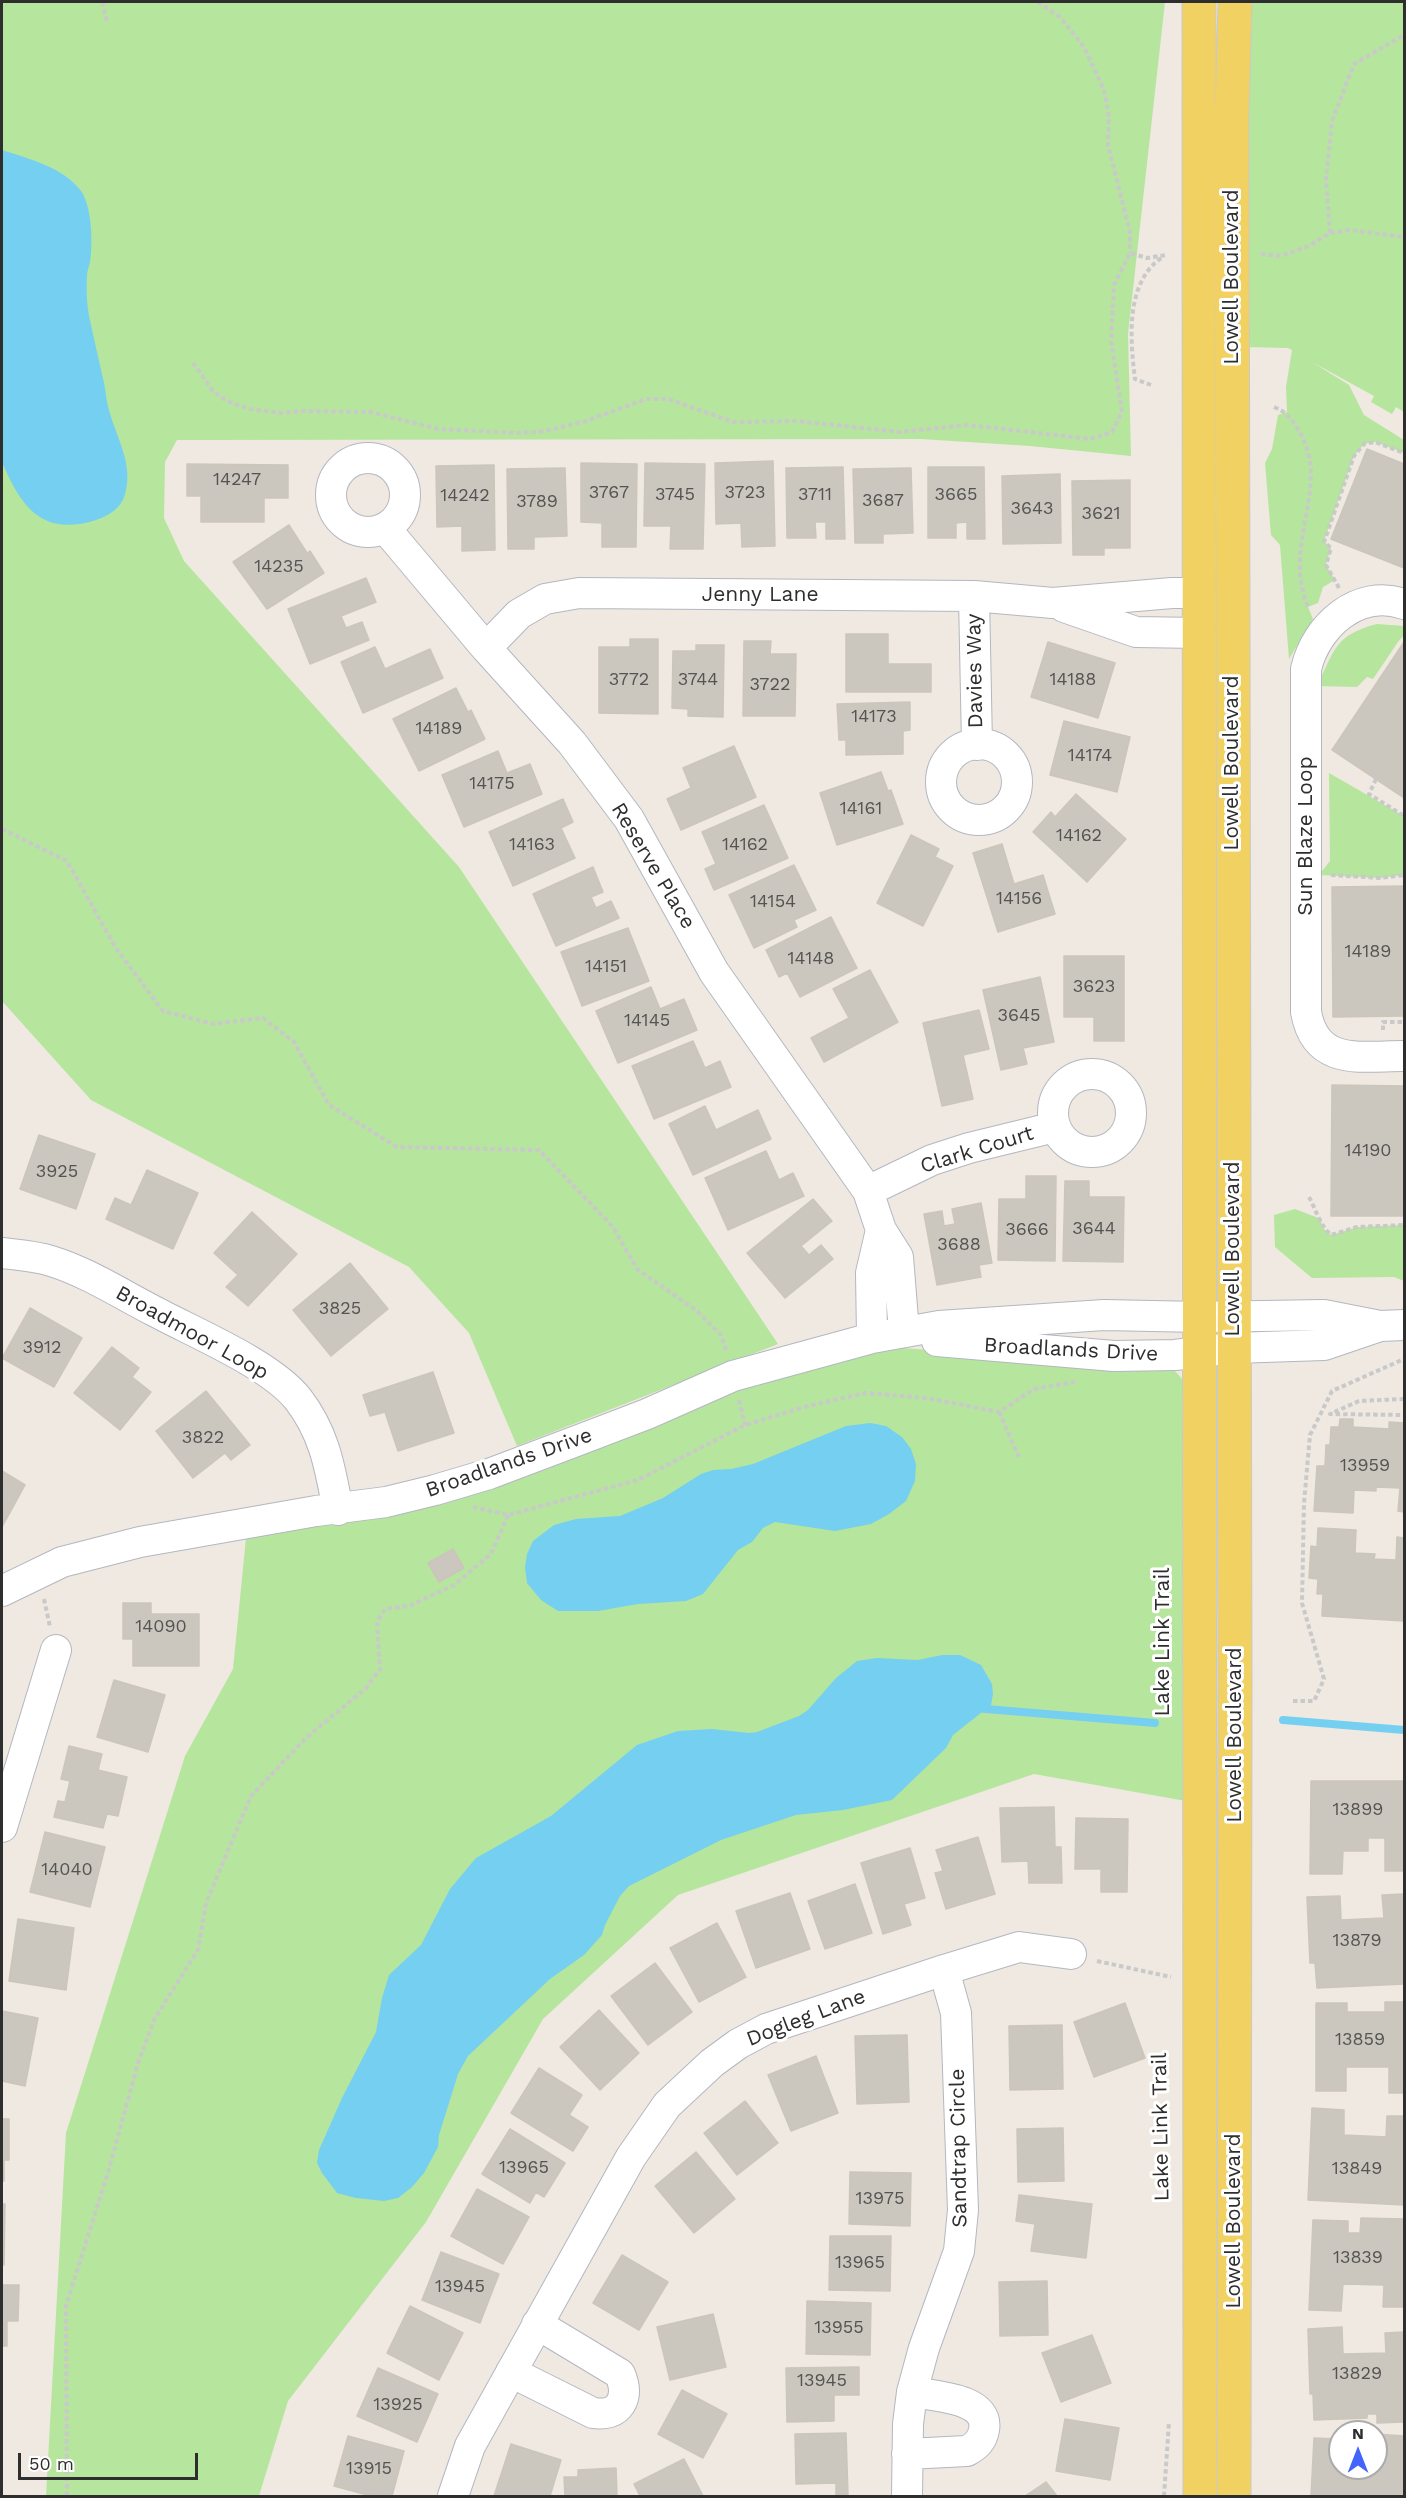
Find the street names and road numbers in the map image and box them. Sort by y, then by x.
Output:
street label: Lowell Boulevard [1219,189,1245,365]
street label: Jenny Lane [701,582,819,608]
street label: Davies Way [961,613,989,729]
street label: Lowell Boulevard [1219,675,1245,851]
street label: Sun Blaze Loop [1293,756,1319,916]
street label: Reserve Place [605,798,701,934]
street label: Clark Court [917,1121,1037,1179]
street label: Lowell Boulevard [1220,1161,1246,1337]
street label: Broadmoor Loop [111,1280,273,1386]
street label: Broadlands Drive [983,1333,1159,1367]
street label: Broadlands Drive [422,1423,596,1503]
street label: Lake Link Trail [1150,1568,1176,1716]
street label: Lowell Boulevard [1222,1647,1248,1823]
street label: Dogleg Lane [743,1984,869,2052]
street label: Lake Link Trail [1147,2052,1175,2202]
street label: Sandtrap Circle [945,2068,973,2228]
street label: Lowell Boulevard [1221,2133,1247,2309]

